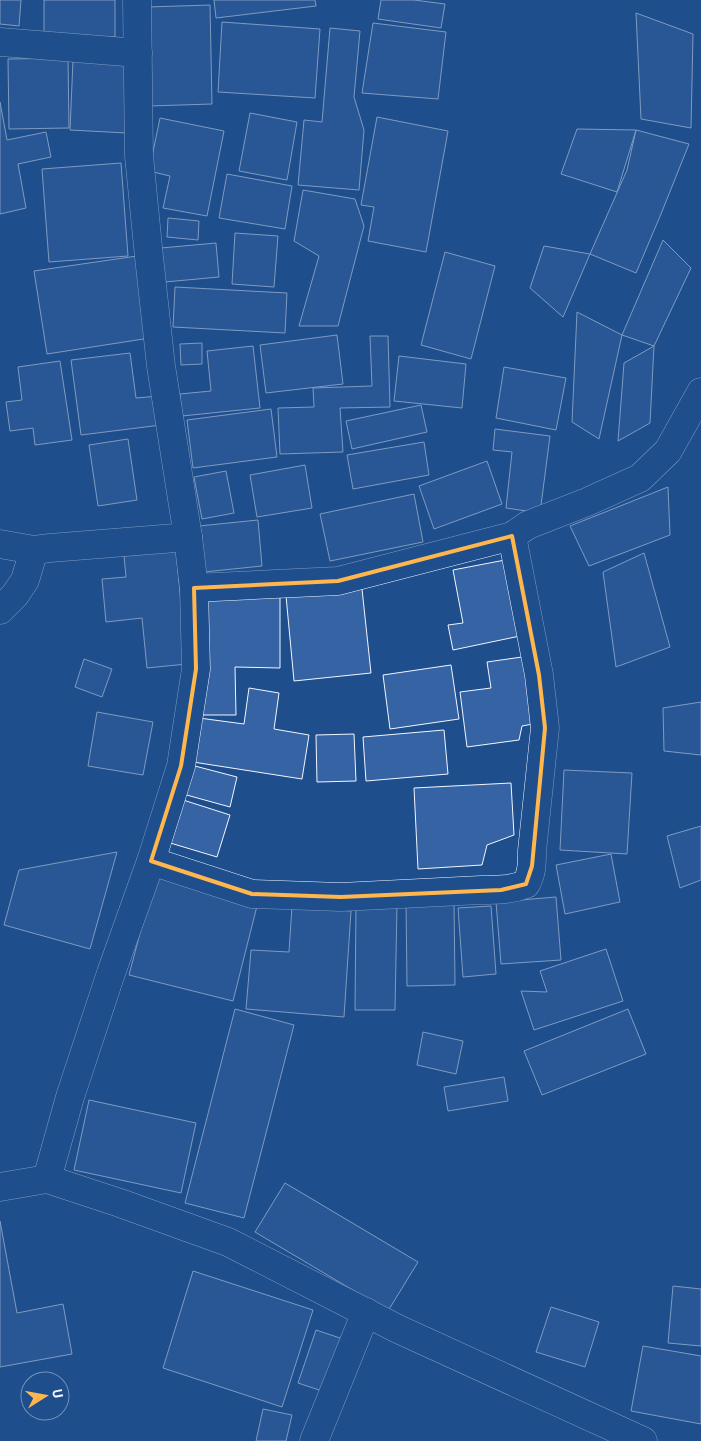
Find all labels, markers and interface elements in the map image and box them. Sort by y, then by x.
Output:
north arrow [20,1371,70,1421]
text: U [49,1387,67,1400]

